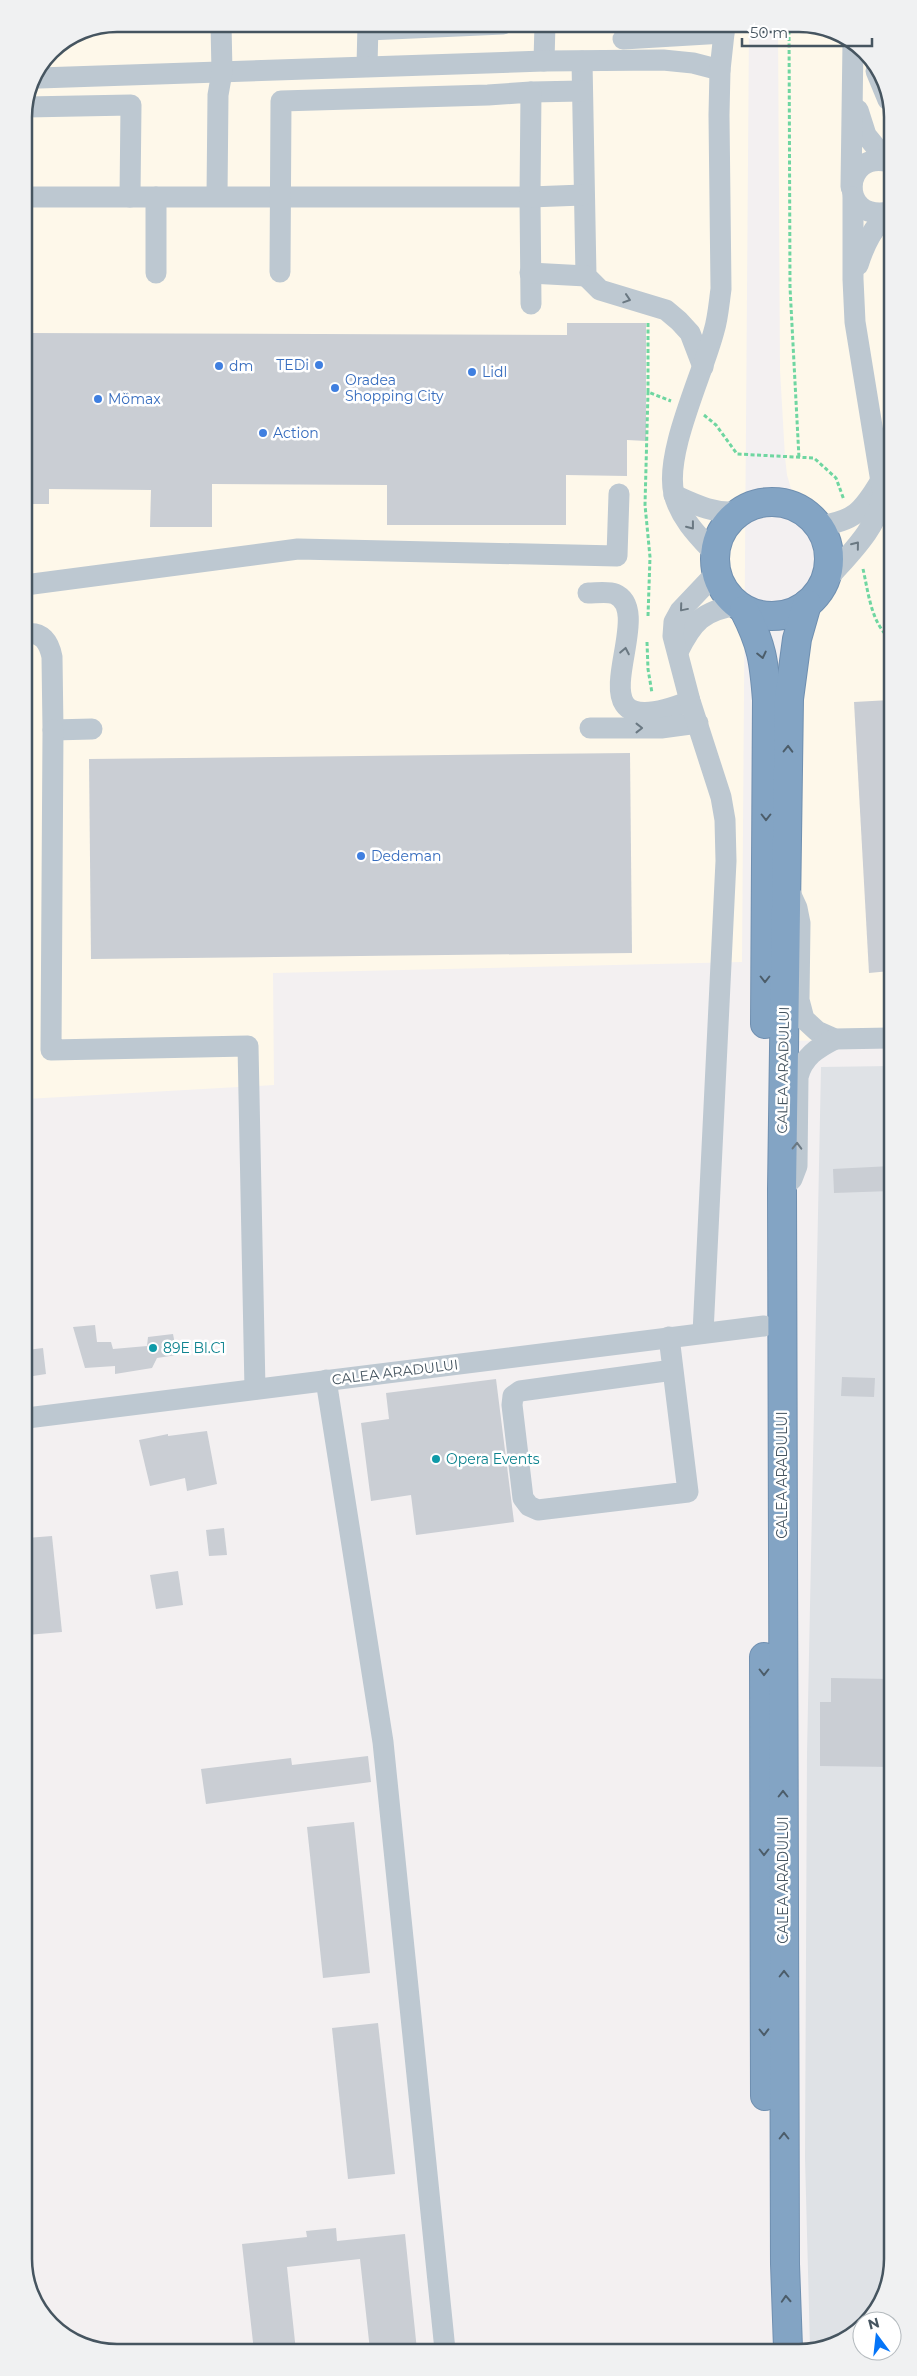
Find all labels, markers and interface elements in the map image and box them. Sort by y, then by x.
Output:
scale bar [742,15,872,47]
text: 50 m [750,23,788,42]
one-way arrow [622,293,631,303]
place label: TEDi [276,356,309,374]
place label: dm [229,357,253,375]
marker: TEDi [313,359,325,371]
marker: dm [213,360,225,372]
place label: Lidl [482,363,507,381]
marker: Lidl [466,366,478,378]
place label: Oradea Shopping City [345,371,444,405]
marker: Oradea Shopping City [329,382,341,394]
place label: Mömax [108,390,161,408]
marker: Mömax [92,393,104,405]
place label: Action [273,424,319,442]
marker: Action [257,427,269,439]
one-way arrow [685,521,694,530]
one-way arrow [851,542,860,551]
one-way arrow [680,602,689,611]
one-way arrow [619,646,630,655]
one-way arrow [756,650,767,659]
one-way arrow [636,723,643,733]
one-way arrow [783,745,793,753]
one-way arrow [761,814,771,821]
place label: Dedeman [371,847,442,865]
marker: Dedeman [355,850,367,862]
one-way arrow [760,976,770,984]
street label: CALEA ARADULUI [773,1006,793,1134]
one-way arrow [792,1141,802,1149]
place label: 89E Bl.C1 [163,1339,226,1357]
marker: 89E Bl.C1 [147,1342,159,1354]
street label: CALEA ARADULUI [331,1355,459,1389]
street label: CALEA ARADULUI [773,1411,791,1539]
place label: Opera Events [446,1450,540,1468]
marker: Opera Events [430,1453,442,1465]
one-way arrow [759,1668,769,1676]
one-way arrow [778,1790,788,1798]
street label: CALEA ARADULUI [774,1816,792,1944]
one-way arrow [759,1848,769,1856]
one-way arrow [779,1970,789,1978]
one-way arrow [759,2028,769,2036]
one-way arrow [779,2132,789,2140]
one-way arrow [781,2295,792,2303]
north arrow [852,2311,902,2361]
text: N [866,2313,881,2334]

